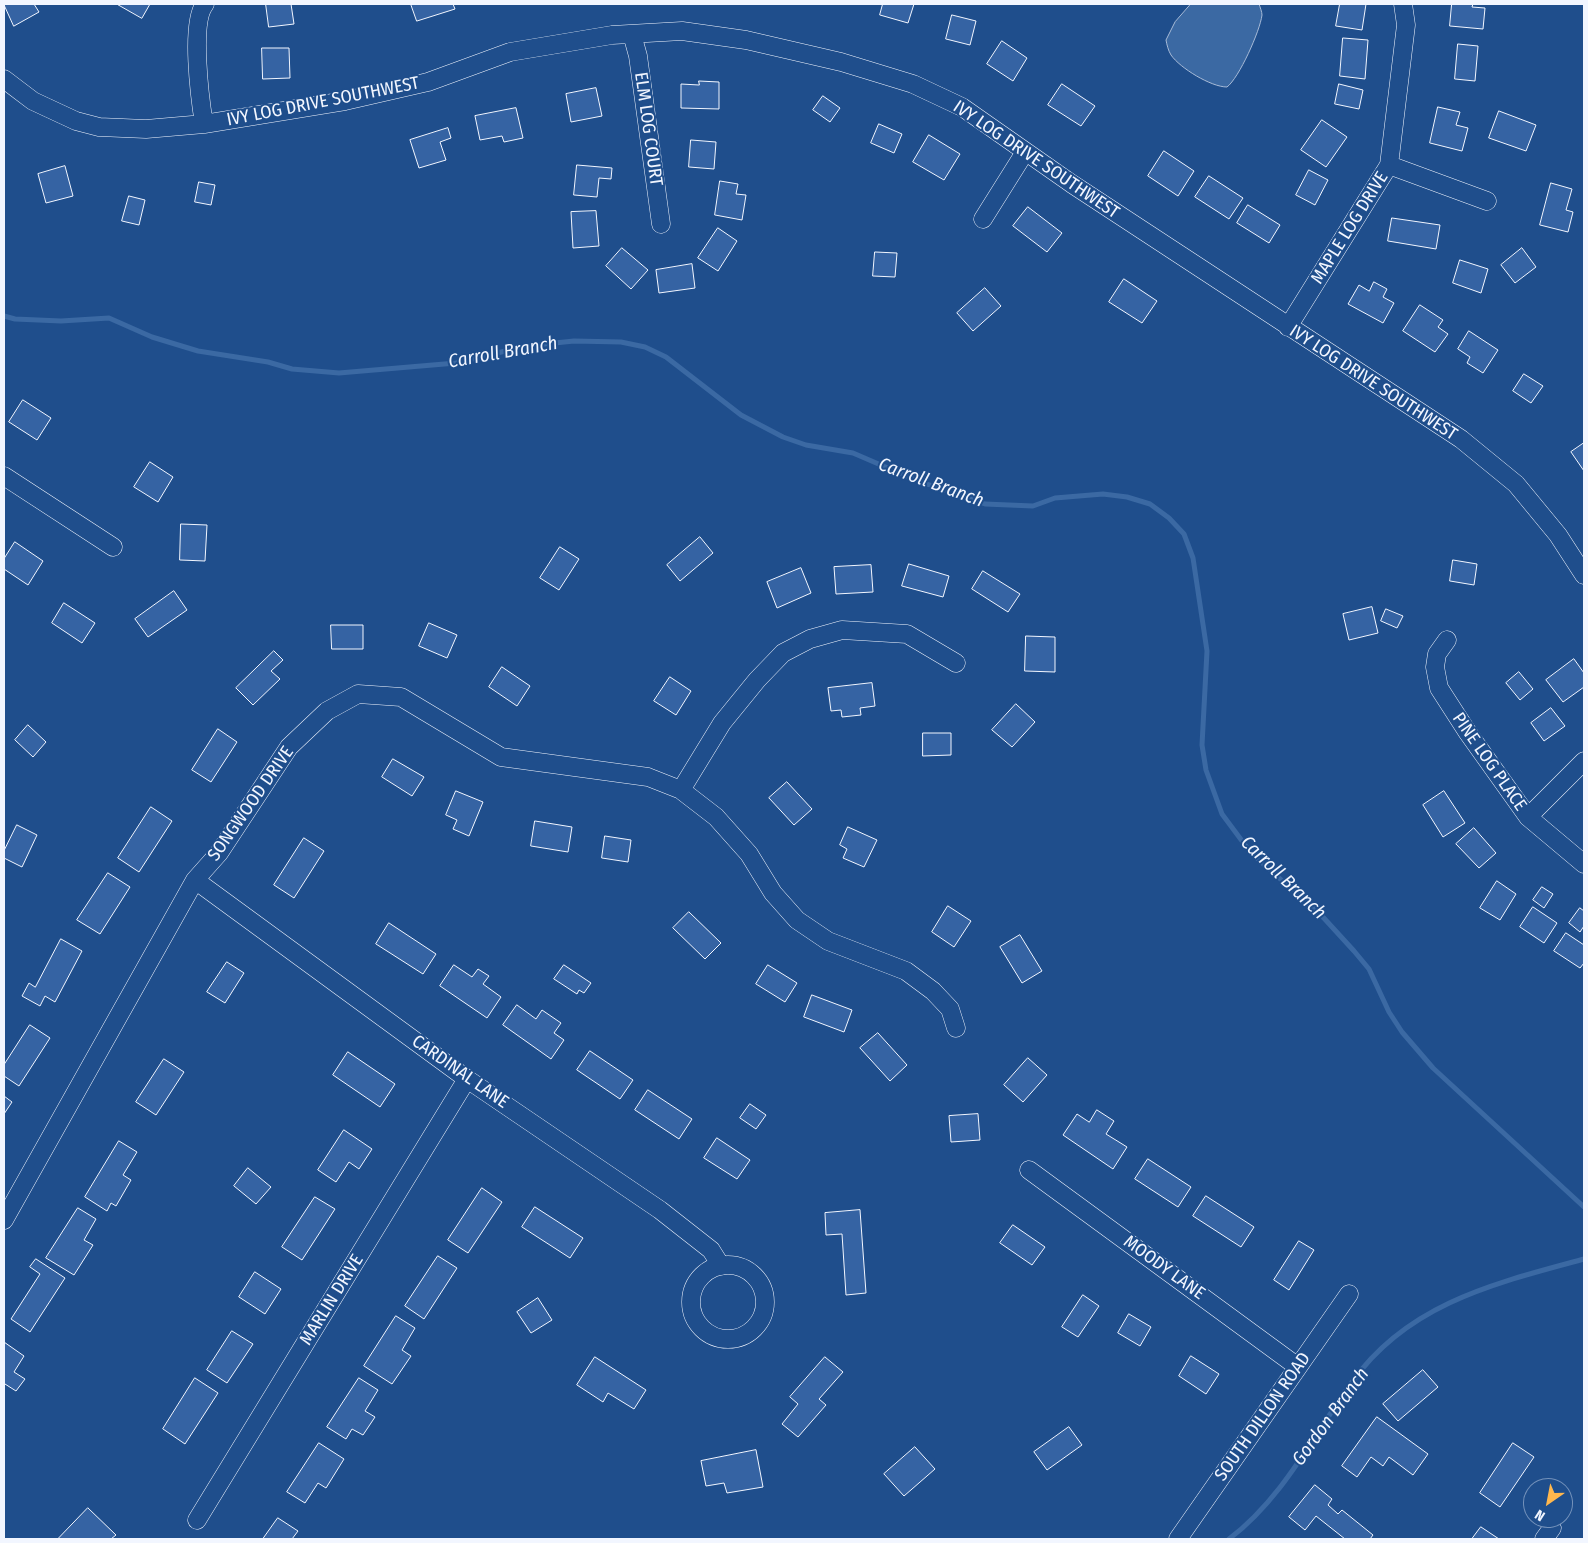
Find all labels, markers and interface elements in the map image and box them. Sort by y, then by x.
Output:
street label: ELM LOG COURT [629,71,667,187]
street label: IVY LOG DRIVE SOUTHWEST [225,73,421,131]
street label: IVY LOG DRIVE SOUTHWEST [949,96,1123,224]
street label: MAPLE LOG DRIVE [1307,168,1393,288]
street label: IVY LOG DRIVE SOUTHWEST [1285,321,1461,445]
water label: Carroll Branch [447,332,559,374]
water label: Carroll Branch [875,453,987,513]
street label: PINE LOG PLACE [1447,709,1531,815]
street label: SONGWOOD DRIVE [203,743,299,865]
water label: Carroll Branch [1235,831,1331,925]
street label: CARDINAL LANE [408,1031,512,1113]
street label: MOODY LANE [1119,1231,1209,1305]
street label: MARLIN DRIVE [296,1251,368,1349]
street label: SOUTH DILLON ROAD [1211,1349,1315,1485]
water label: Gordon Branch [1288,1364,1374,1470]
north arrow [1523,1478,1573,1528]
text: N [1532,1506,1548,1525]

